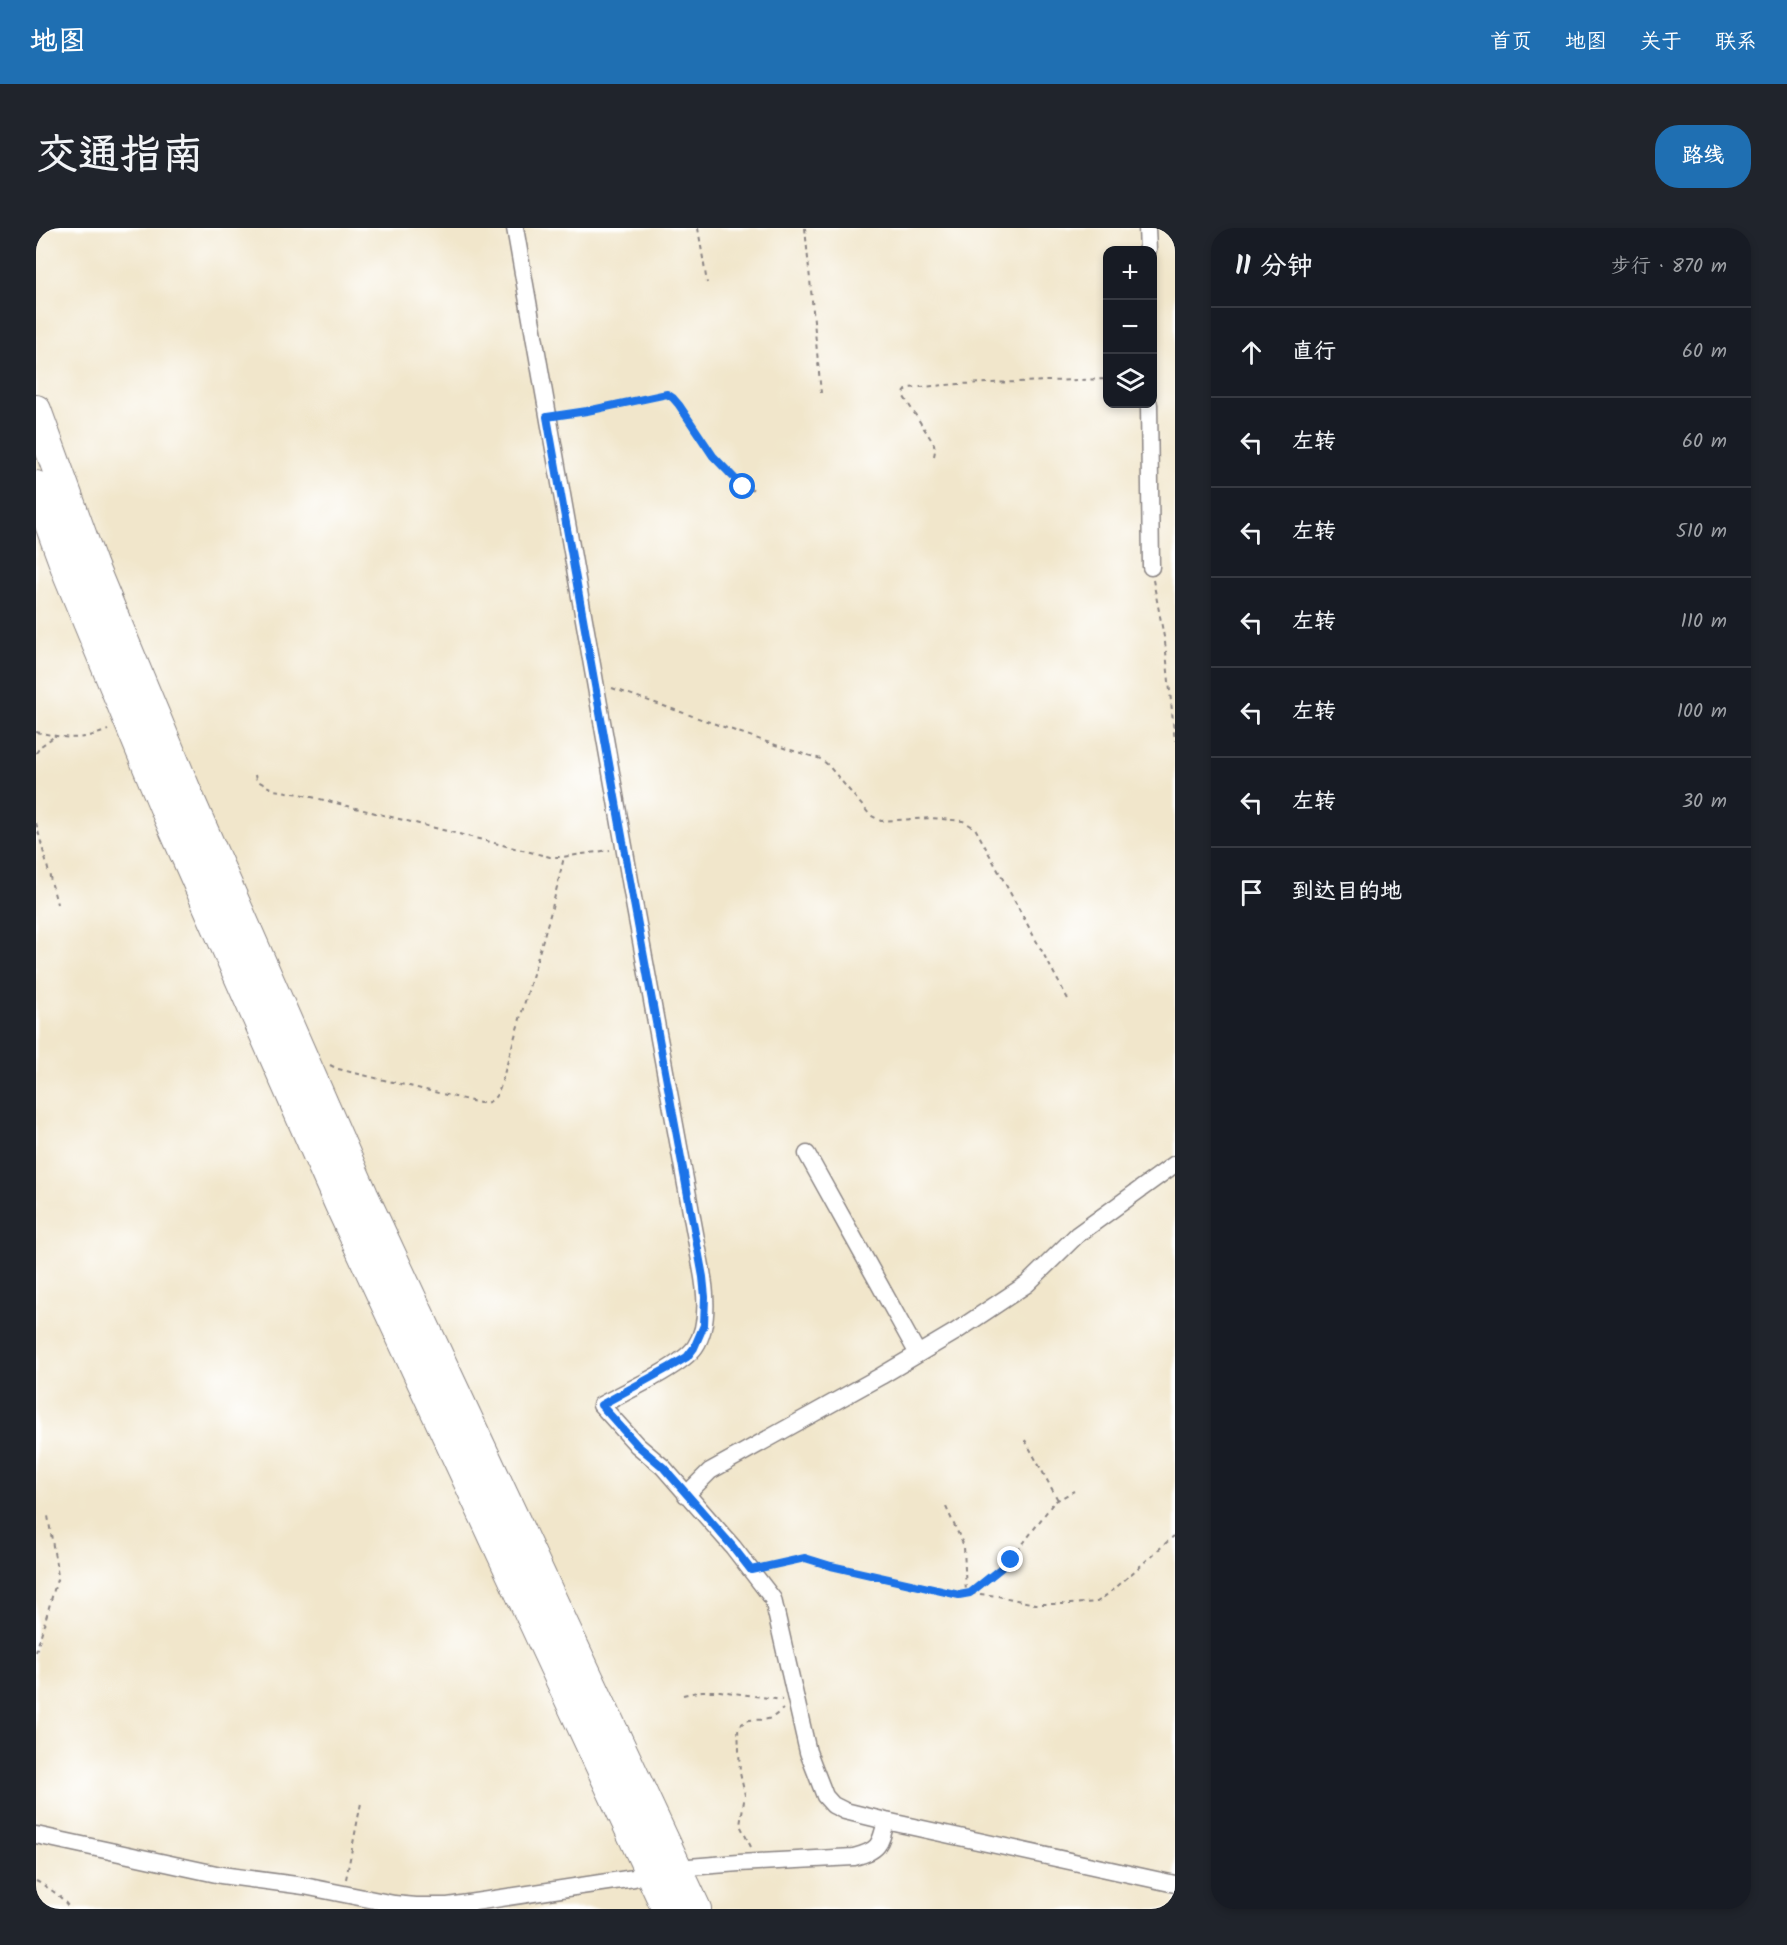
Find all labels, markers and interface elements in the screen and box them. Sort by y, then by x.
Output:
text: 地图 [30,20,86,65]
text: 首页 [1490,26,1532,59]
text: 地图 [1565,26,1607,59]
text: 关于 [1640,26,1682,59]
text: 联系 [1715,26,1757,59]
text: 交通指南 [36,123,204,190]
button: 路线 [1655,125,1751,188]
map controls [1103,246,1157,408]
button: + [1103,246,1157,300]
text: 11 分钟 [1235,246,1313,288]
text: 步行 · 870 m [1611,251,1727,283]
button: − [1103,300,1157,354]
text: 直行 [1292,335,1336,370]
icon: ahead [1235,336,1268,369]
text: 60 m [1682,336,1727,368]
button: layers [1103,354,1157,408]
text: 左转 [1292,425,1336,460]
icon: left [1235,426,1268,459]
text: 60 m [1682,426,1727,458]
route start [729,473,755,499]
text: 左转 [1292,515,1336,550]
icon: left [1235,516,1268,549]
text: 510 m [1676,516,1727,548]
text: 左转 [1292,605,1336,640]
icon: left [1235,606,1268,639]
text: 110 m [1681,606,1727,638]
text: 左转 [1292,695,1336,730]
icon: left [1235,696,1268,729]
text: 100 m [1677,696,1727,728]
text: 左转 [1292,785,1336,820]
icon: left [1235,786,1268,819]
text: 30 m [1682,786,1727,818]
text: 到达目的地 [1292,875,1402,910]
icon: arrive [1235,876,1268,909]
route end [997,1546,1023,1572]

